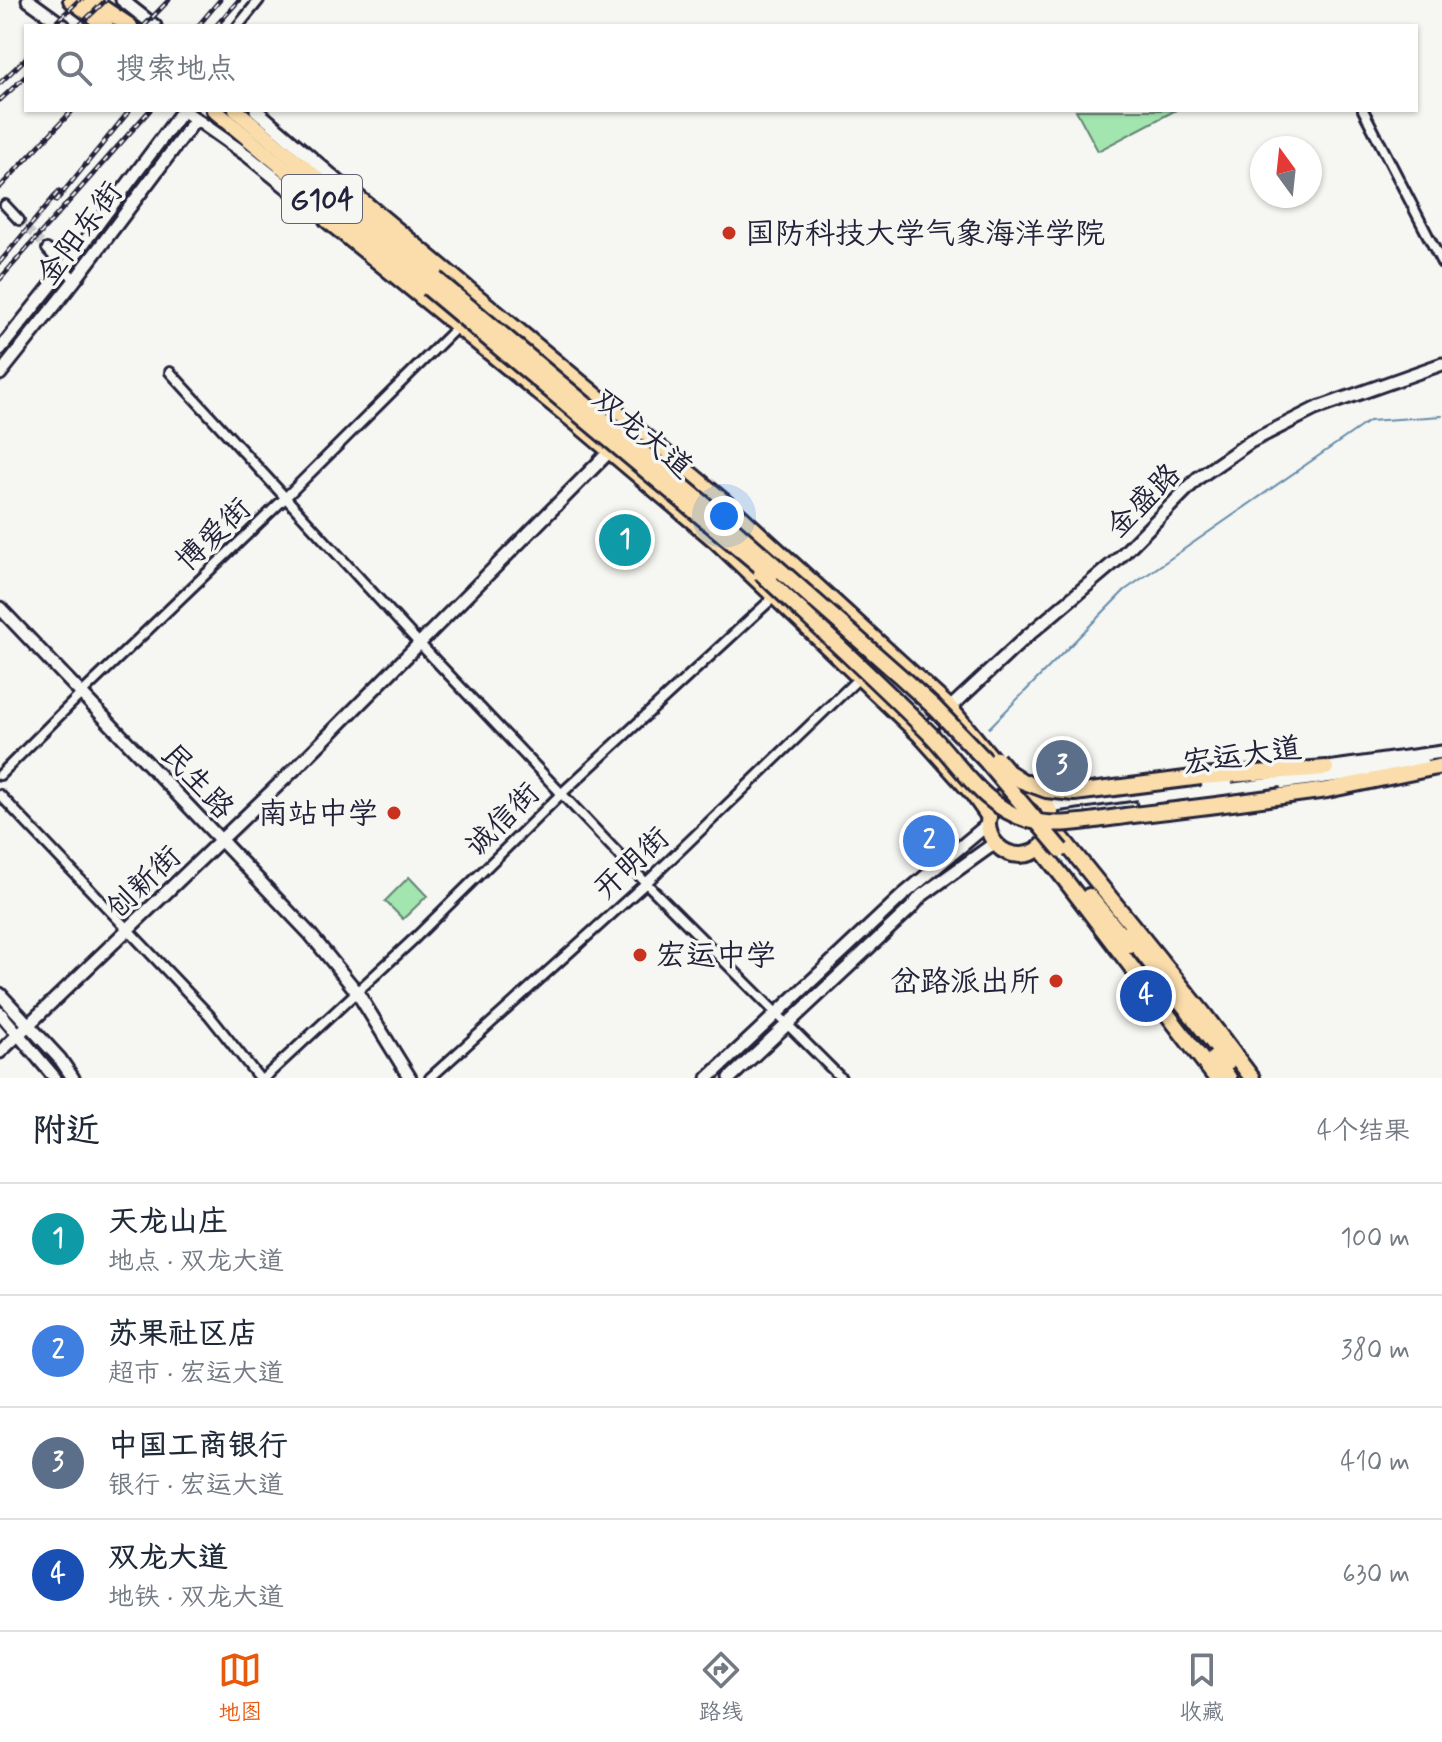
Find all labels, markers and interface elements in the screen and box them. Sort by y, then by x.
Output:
search box [24,24,1418,112]
icon: search [52,46,96,90]
text: 搜索地点 [116,50,236,89]
north arrow [1250,136,1322,208]
street label: 金阳东街 [29,174,132,294]
road number: G104 [282,175,362,223]
place label: 国防科技大学气象海洋学院 [745,215,1105,254]
marker: 国防科技大学气象海洋学院 [720,224,738,242]
street label: 双龙大道 [584,381,701,488]
street label: 金盛路 [1098,455,1190,547]
street label: 博爱街 [168,490,260,580]
your location [704,496,744,536]
pin: 1 [599,510,651,570]
street label: 宏运大道 [1180,729,1304,784]
street label: 民生路 [152,736,242,828]
pin: 3 [1036,736,1088,796]
street label: 诚信街 [457,774,549,866]
place label: 南站中学 [258,795,378,834]
marker: 南站中学 [385,804,403,822]
pin: 2 [903,811,955,871]
street label: 开明街 [586,819,678,909]
street label: 创新街 [98,838,190,928]
place label: 宏运中学 [656,937,776,976]
marker: 宏运中学 [631,946,649,964]
place label: 岔路派出所 [890,963,1040,1002]
pin: 4 [1120,966,1172,1026]
marker: 岔路派出所 [1047,972,1065,990]
text: 附近 [32,1109,100,1154]
text: 4个结果 [1317,1115,1410,1149]
text: 天龙山庄 [108,1203,228,1242]
text: 1 [52,1222,64,1256]
text: 100 m [1340,1222,1410,1256]
text: 地点 · 双龙大道 [108,1245,284,1279]
text: 苏果社区店 [108,1315,258,1354]
text: 2 [52,1334,64,1368]
text: 380 m [1341,1334,1410,1368]
text: 超市 · 宏运大道 [108,1357,284,1391]
text: 中国工商银行 [108,1427,288,1466]
text: 3 [52,1446,64,1480]
text: 410 m [1340,1446,1410,1480]
text: 银行 · 宏运大道 [108,1469,284,1503]
text: 双龙大道 [108,1539,228,1578]
text: 4 [50,1558,66,1592]
text: 630 m [1342,1558,1410,1592]
text: 地铁 · 双龙大道 [108,1581,284,1615]
tab: 地图 [218,1648,262,1727]
tab: 路线 [699,1648,743,1727]
tab: 收藏 [1180,1648,1224,1727]

